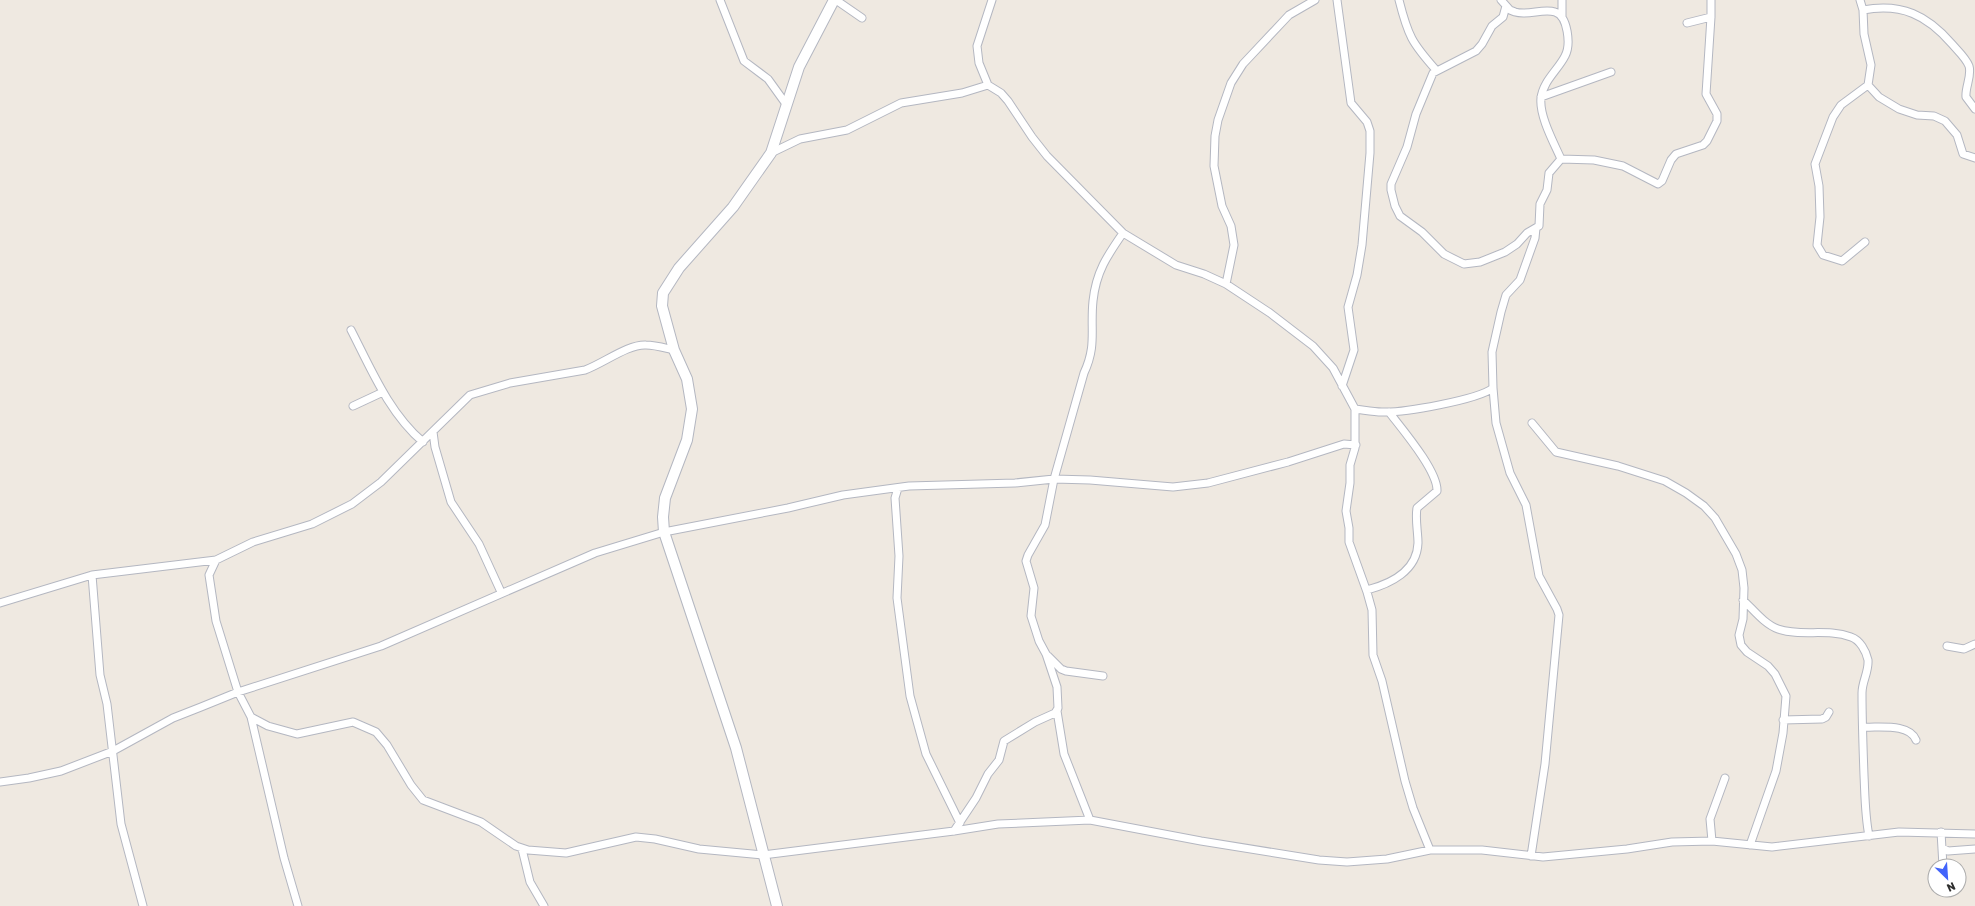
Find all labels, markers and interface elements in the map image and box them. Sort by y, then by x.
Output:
north arrow [1927,858,1967,898]
text: N [1945,879,1957,894]

